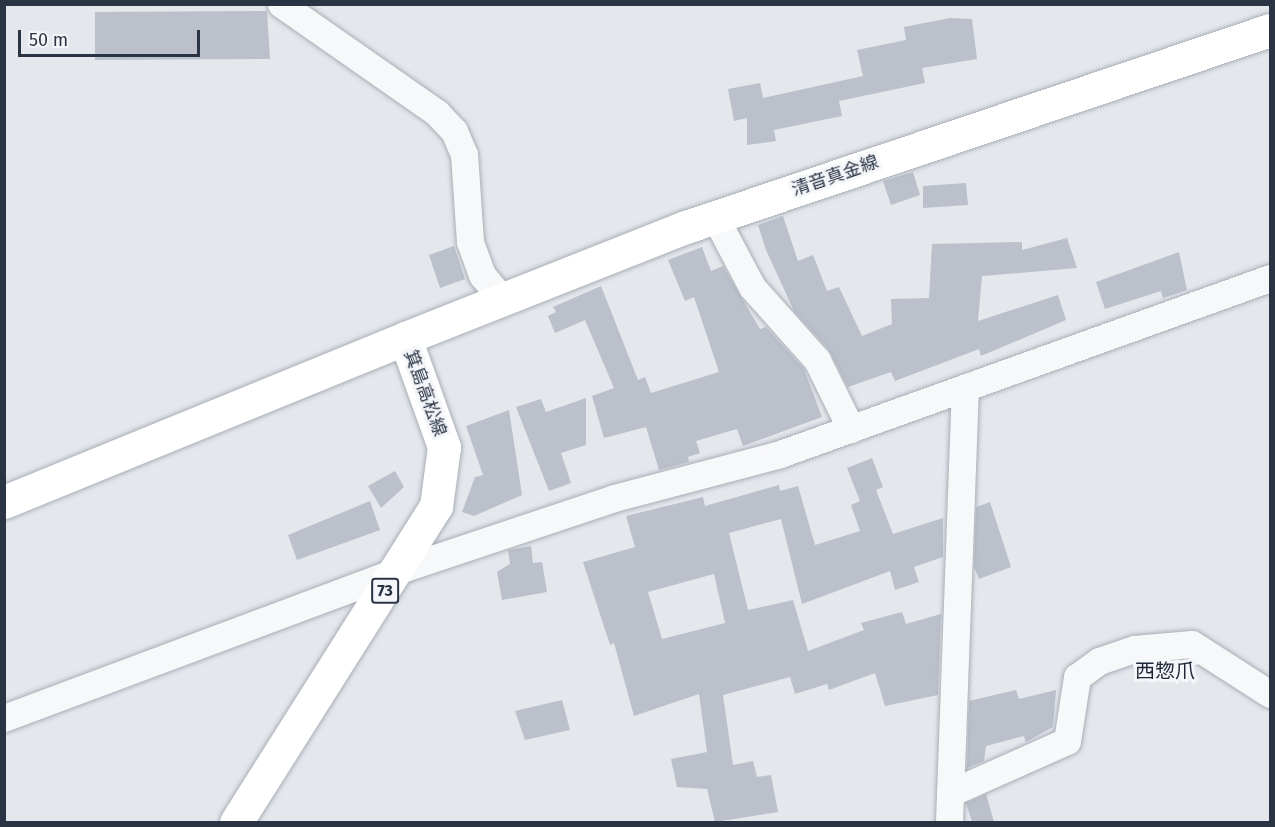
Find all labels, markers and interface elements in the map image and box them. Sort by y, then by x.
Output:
scale bar [21,18,202,56]
text: 50 m [29,29,68,51]
street label: 清音真金線 [789,151,881,201]
street label: 箕島高松線 [399,347,451,439]
road number: 73 [370,578,400,604]
district label: 西惣爪 [1135,659,1195,683]

